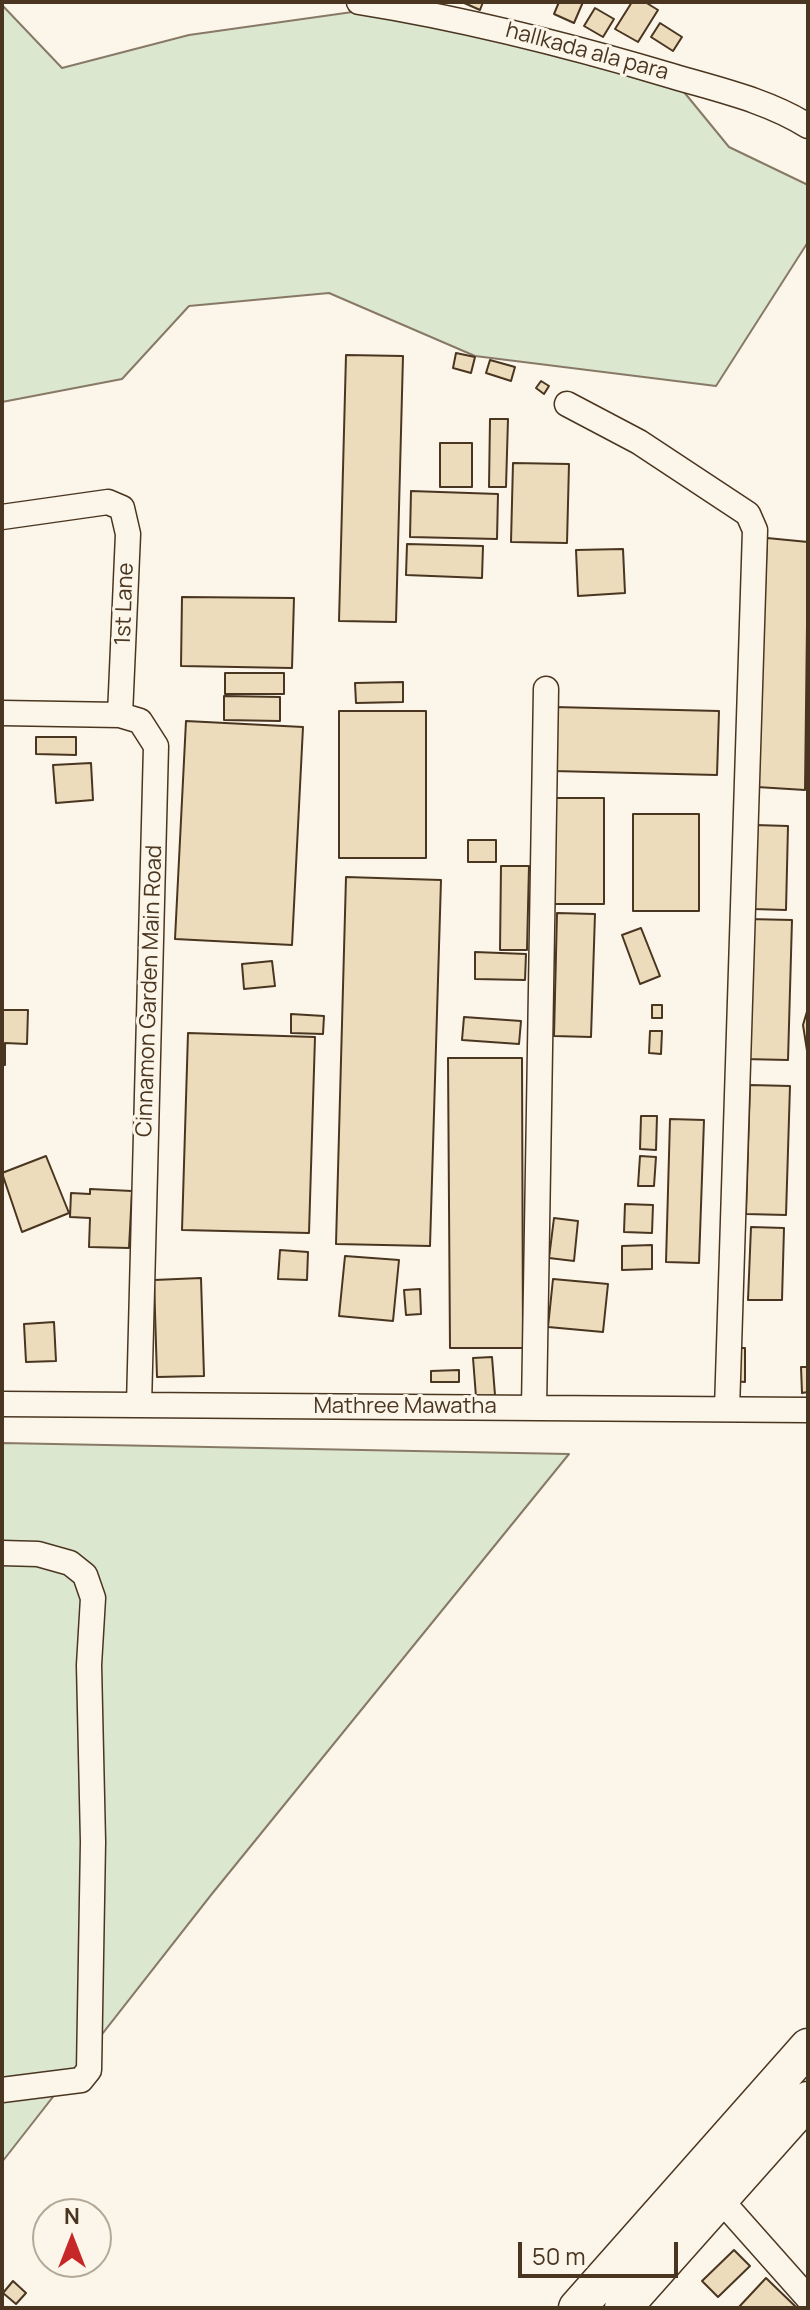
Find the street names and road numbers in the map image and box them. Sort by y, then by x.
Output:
street label: hallkada ala para [503,18,671,86]
street label: 1st Lane [110,562,140,646]
street label: Cinnamon Garden Main Road [132,845,168,1137]
street label: Mathree Mawatha [313,1394,497,1420]

